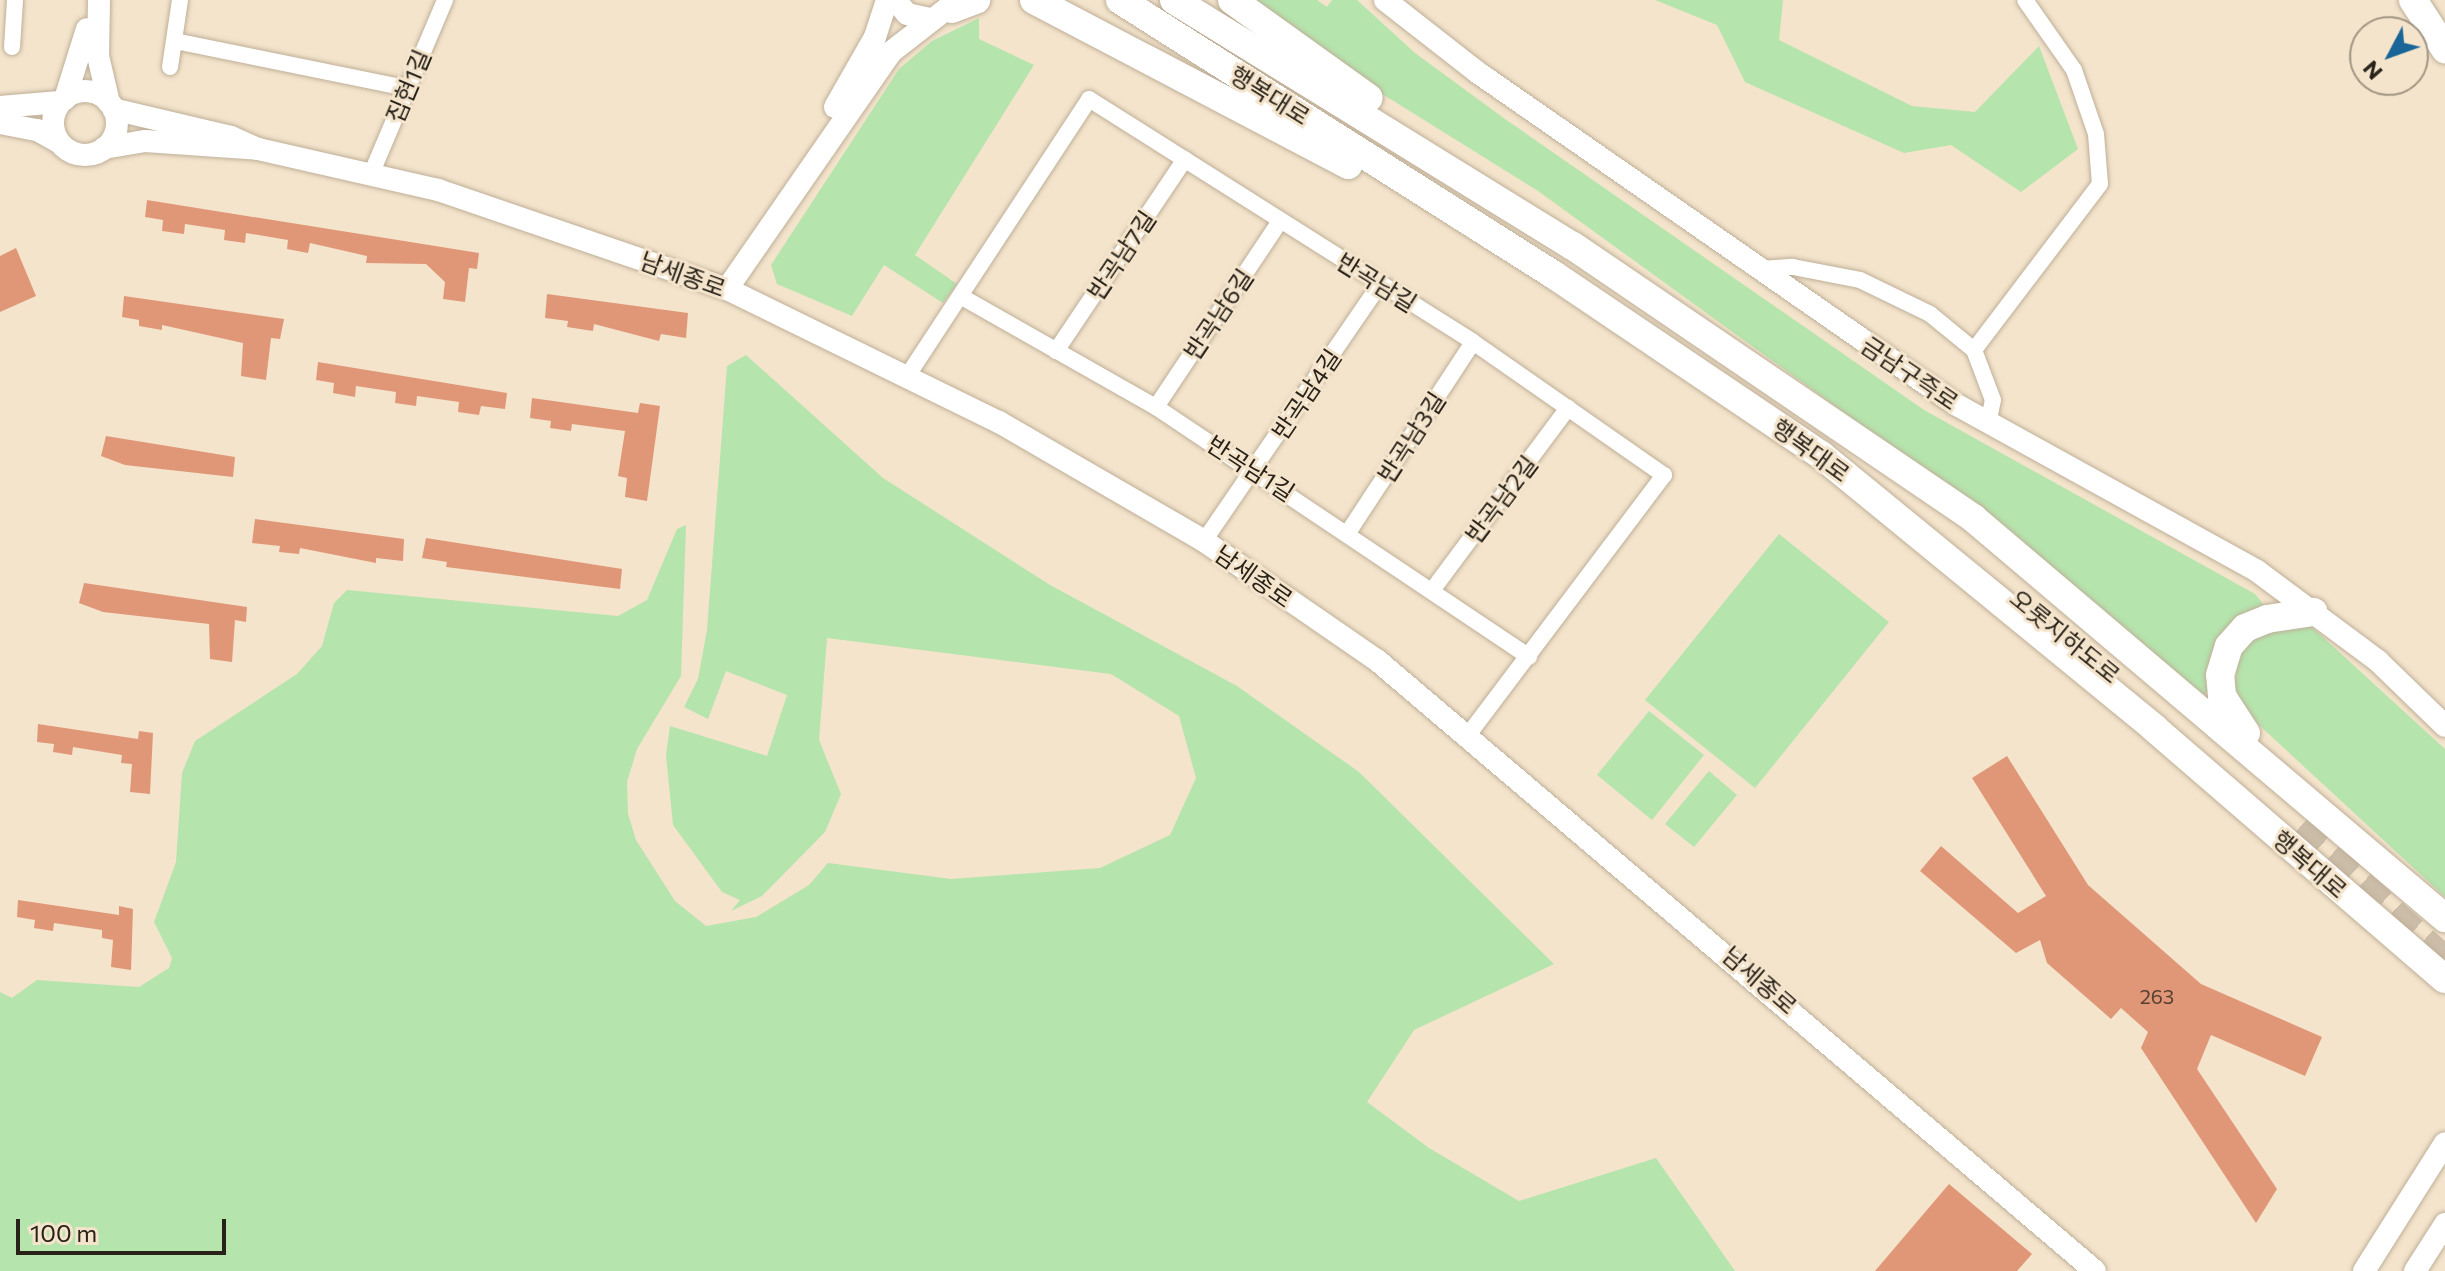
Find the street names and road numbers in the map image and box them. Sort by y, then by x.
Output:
street label: 집현1길 [380,45,436,127]
street label: 행복대로 [1225,59,1315,131]
street label: 반곡남7길 [1081,205,1161,305]
street label: 남세종로 [637,245,729,303]
street label: 반곡남길 [1332,246,1422,318]
street label: 반곡남6길 [1177,263,1259,365]
street label: 금남구즉로 [1856,330,1964,416]
street label: 반곡남4길 [1265,343,1347,445]
street label: 반곡남3길 [1371,386,1451,488]
street label: 행복대로 [1767,412,1855,488]
street label: 반곡남1길 [1202,429,1300,507]
street label: 반곡남2길 [1459,450,1543,548]
street label: 남세종로 [1210,539,1298,613]
street label: 오롯지하도로 [2004,583,2126,689]
street label: 행복대로 [2267,824,2353,904]
street label: 남세종로 [1717,940,1803,1020]

